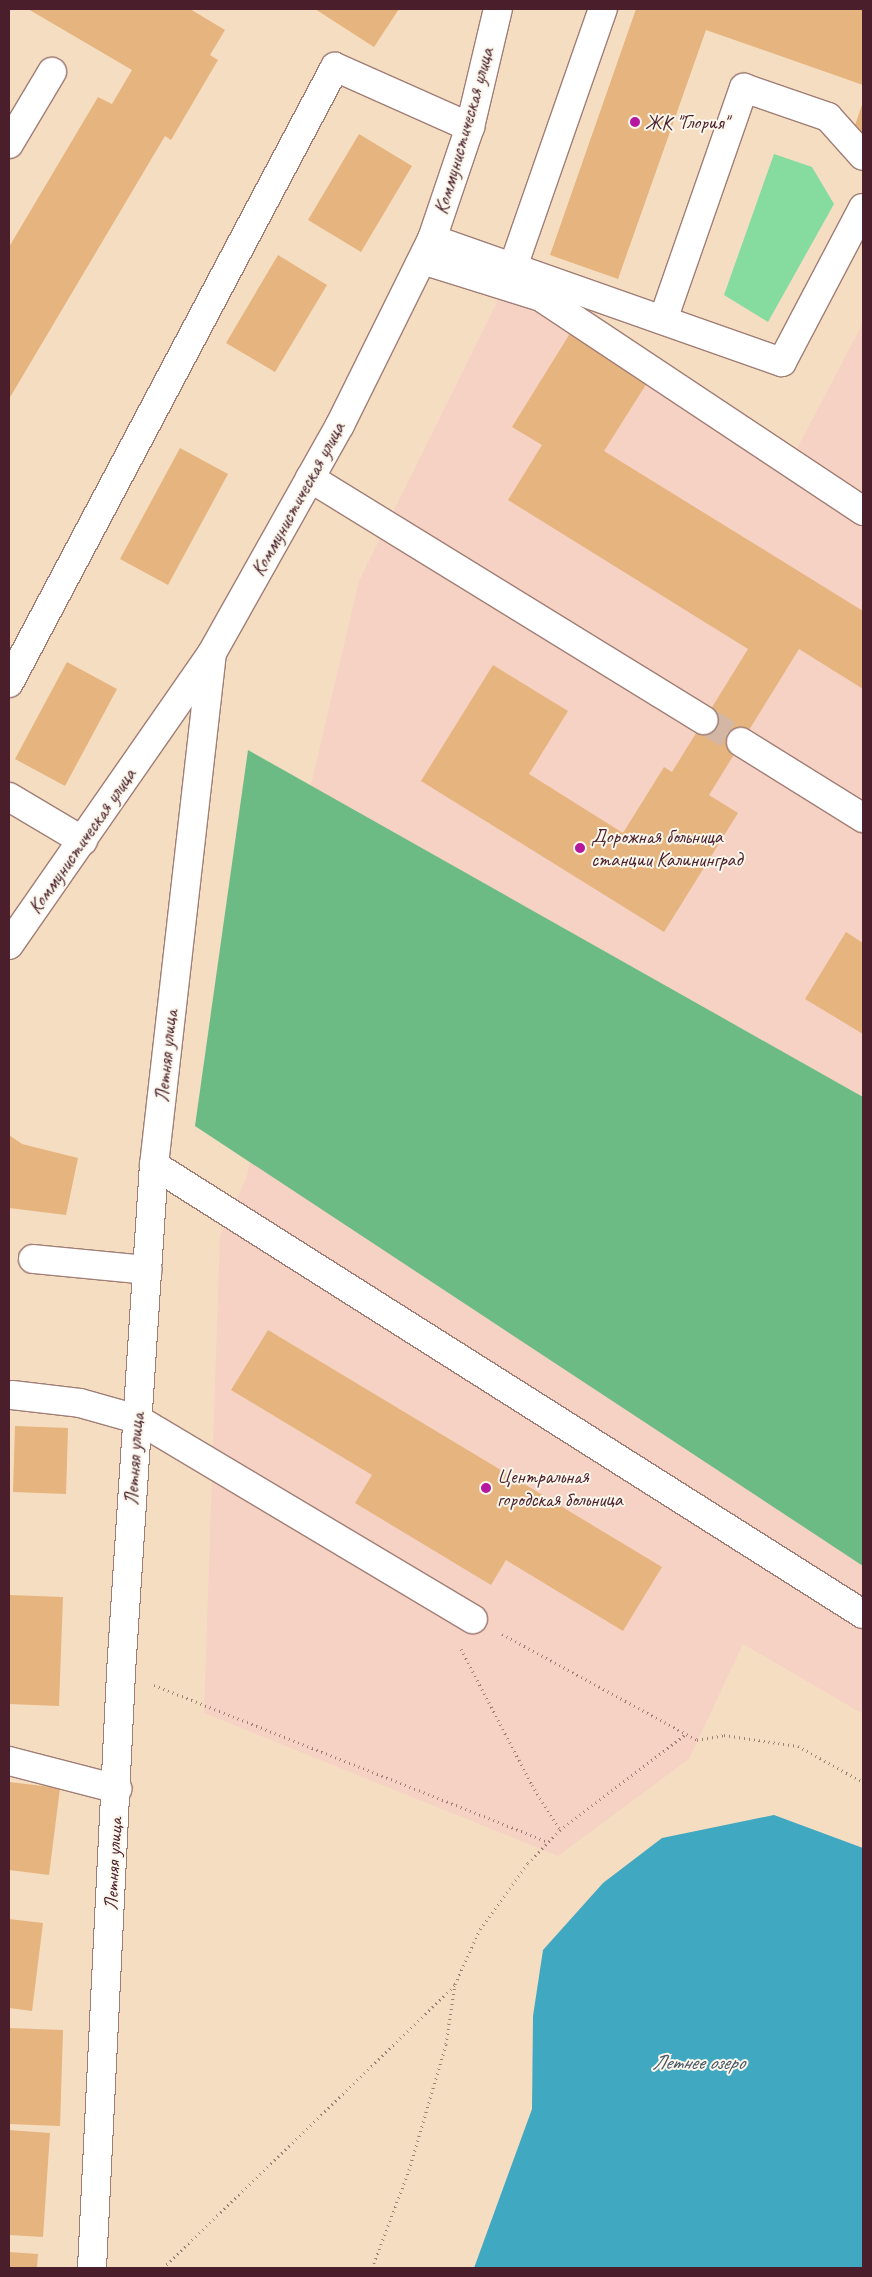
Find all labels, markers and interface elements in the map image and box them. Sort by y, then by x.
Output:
street label: Коммунистическая улица [429,44,499,218]
place label: ЖК "Глория" [645,110,728,134]
marker: ЖК "Глория" [629,116,641,128]
street label: Коммунистическая улица [246,417,350,581]
street label: Коммунистическая улица [23,763,141,919]
place label: Дорожная больница станции Калининград [591,824,743,871]
marker: Дорожная больница станции Калининград [573,841,587,855]
street label: Летняя улица [149,1009,183,1103]
street label: Летняя улица [119,1412,149,1506]
place label: Центральная городская больница [497,1464,623,1511]
marker: Центральная городская больница [479,1481,493,1495]
street label: Летняя улица [99,1817,127,1911]
water label: Летнее озеро [652,2049,744,2075]

